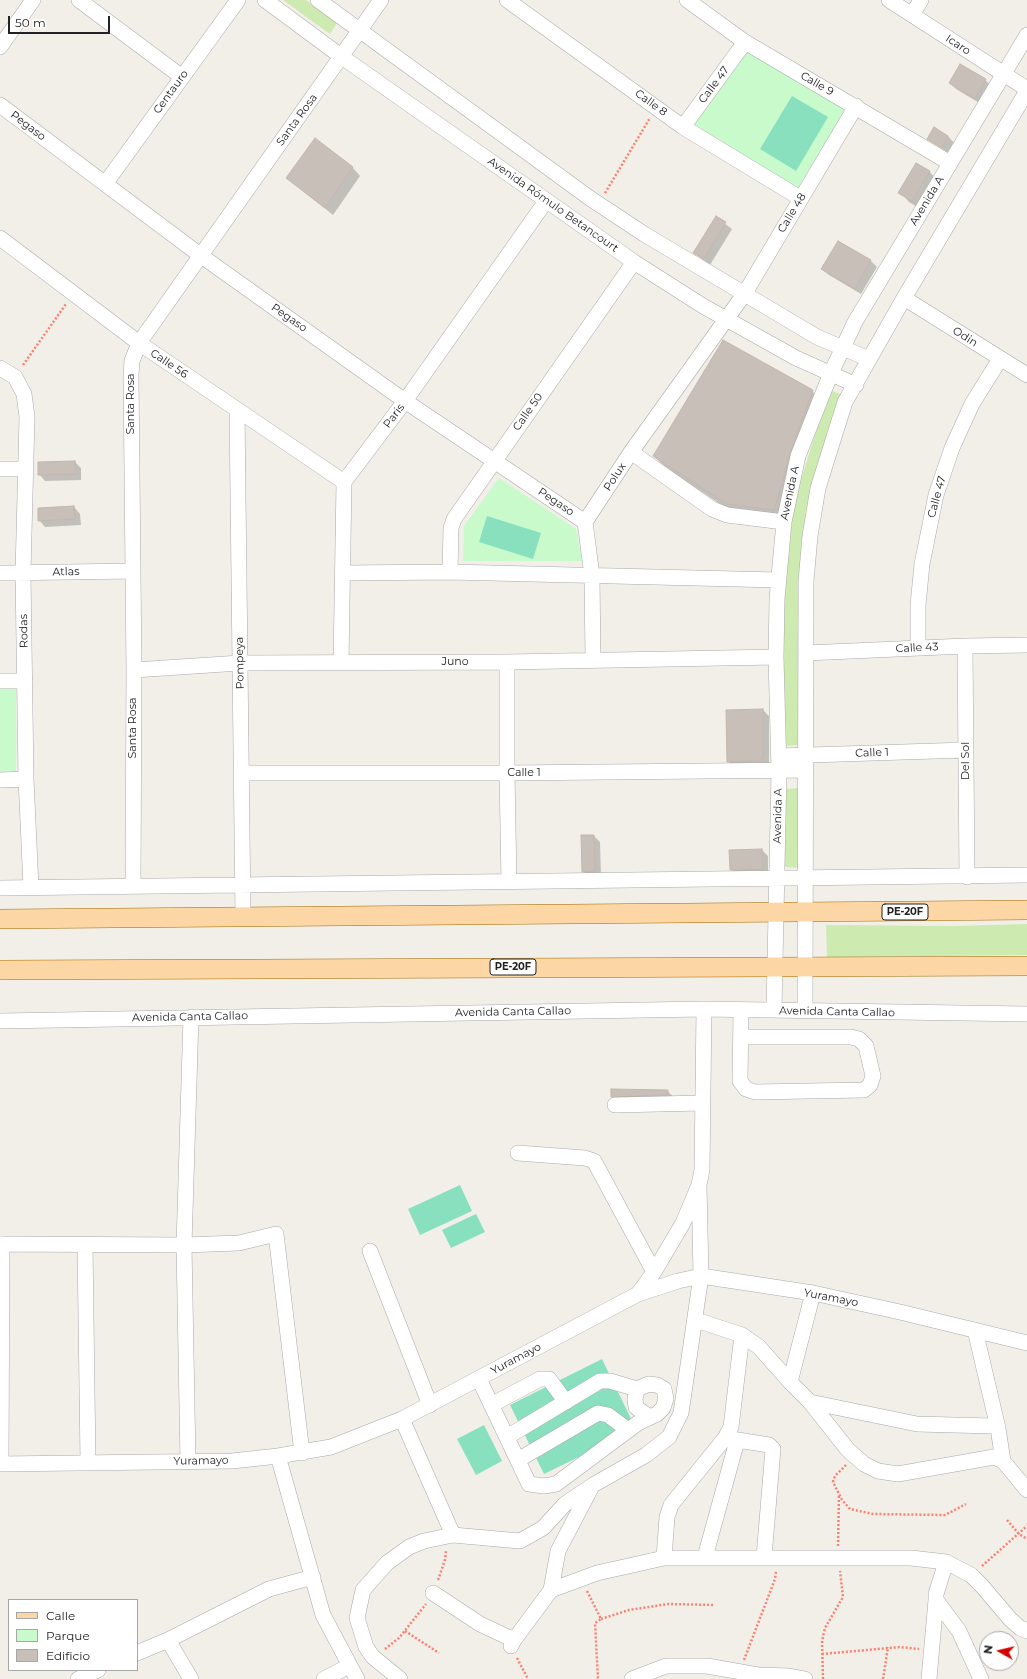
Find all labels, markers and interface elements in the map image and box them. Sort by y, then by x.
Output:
scale bar [10,8,112,34]
text: 50 m [15,15,46,30]
street label: Icaro [943,32,973,58]
street label: Calle 47 [696,64,732,106]
street label: Centauro [151,68,191,116]
street label: Calle 9 [798,69,836,99]
street label: Calle 8 [632,87,670,119]
street label: Santa Rosa [274,91,320,149]
street label: Pegaso [8,108,48,144]
street label: Avenida Rómulo Betancourt [485,155,621,255]
street label: Avenida A [907,174,947,228]
street label: Calle 48 [775,191,809,235]
street label: Pegaso [269,301,309,335]
street label: Odin [950,324,980,350]
street label: Calle 56 [148,347,190,381]
street label: Santa Rosa [124,373,138,435]
street label: Calle 50 [510,391,546,433]
street label: Paris [381,401,407,431]
street label: Polux [601,460,629,494]
street label: Avenida A [778,465,802,521]
street label: Calle 47 [925,475,949,519]
street label: Pegaso [535,485,577,519]
street label: Atlas [52,565,80,579]
street label: Rodas [17,614,31,648]
street label: Pompeya [233,637,247,689]
street label: Calle 43 [895,640,939,656]
street label: Juno [441,655,469,669]
street label: Santa Rosa [126,697,140,759]
street label: Del Sol [959,742,973,780]
street label: Calle 1 [855,746,889,760]
street label: Calle 1 [507,766,541,780]
street label: Avenida A [771,788,785,844]
road number: PE-20F [882,904,928,920]
road number: PE-20F [490,959,536,975]
street label: Avenida Canta Callao [455,1004,571,1020]
street label: Avenida Canta Callao [779,1004,895,1020]
street label: Avenida Canta Callao [132,1009,248,1025]
street label: Yuramayo [803,1286,859,1310]
street label: Yuramayo [489,1340,543,1378]
street label: Yuramayo [173,1454,229,1468]
legend [8,1599,138,1671]
text: Calle [46,1608,75,1623]
text: Parque [46,1628,90,1643]
north arrow [979,1631,1019,1671]
text: N [981,1644,996,1655]
text: Edificio [46,1648,90,1663]

